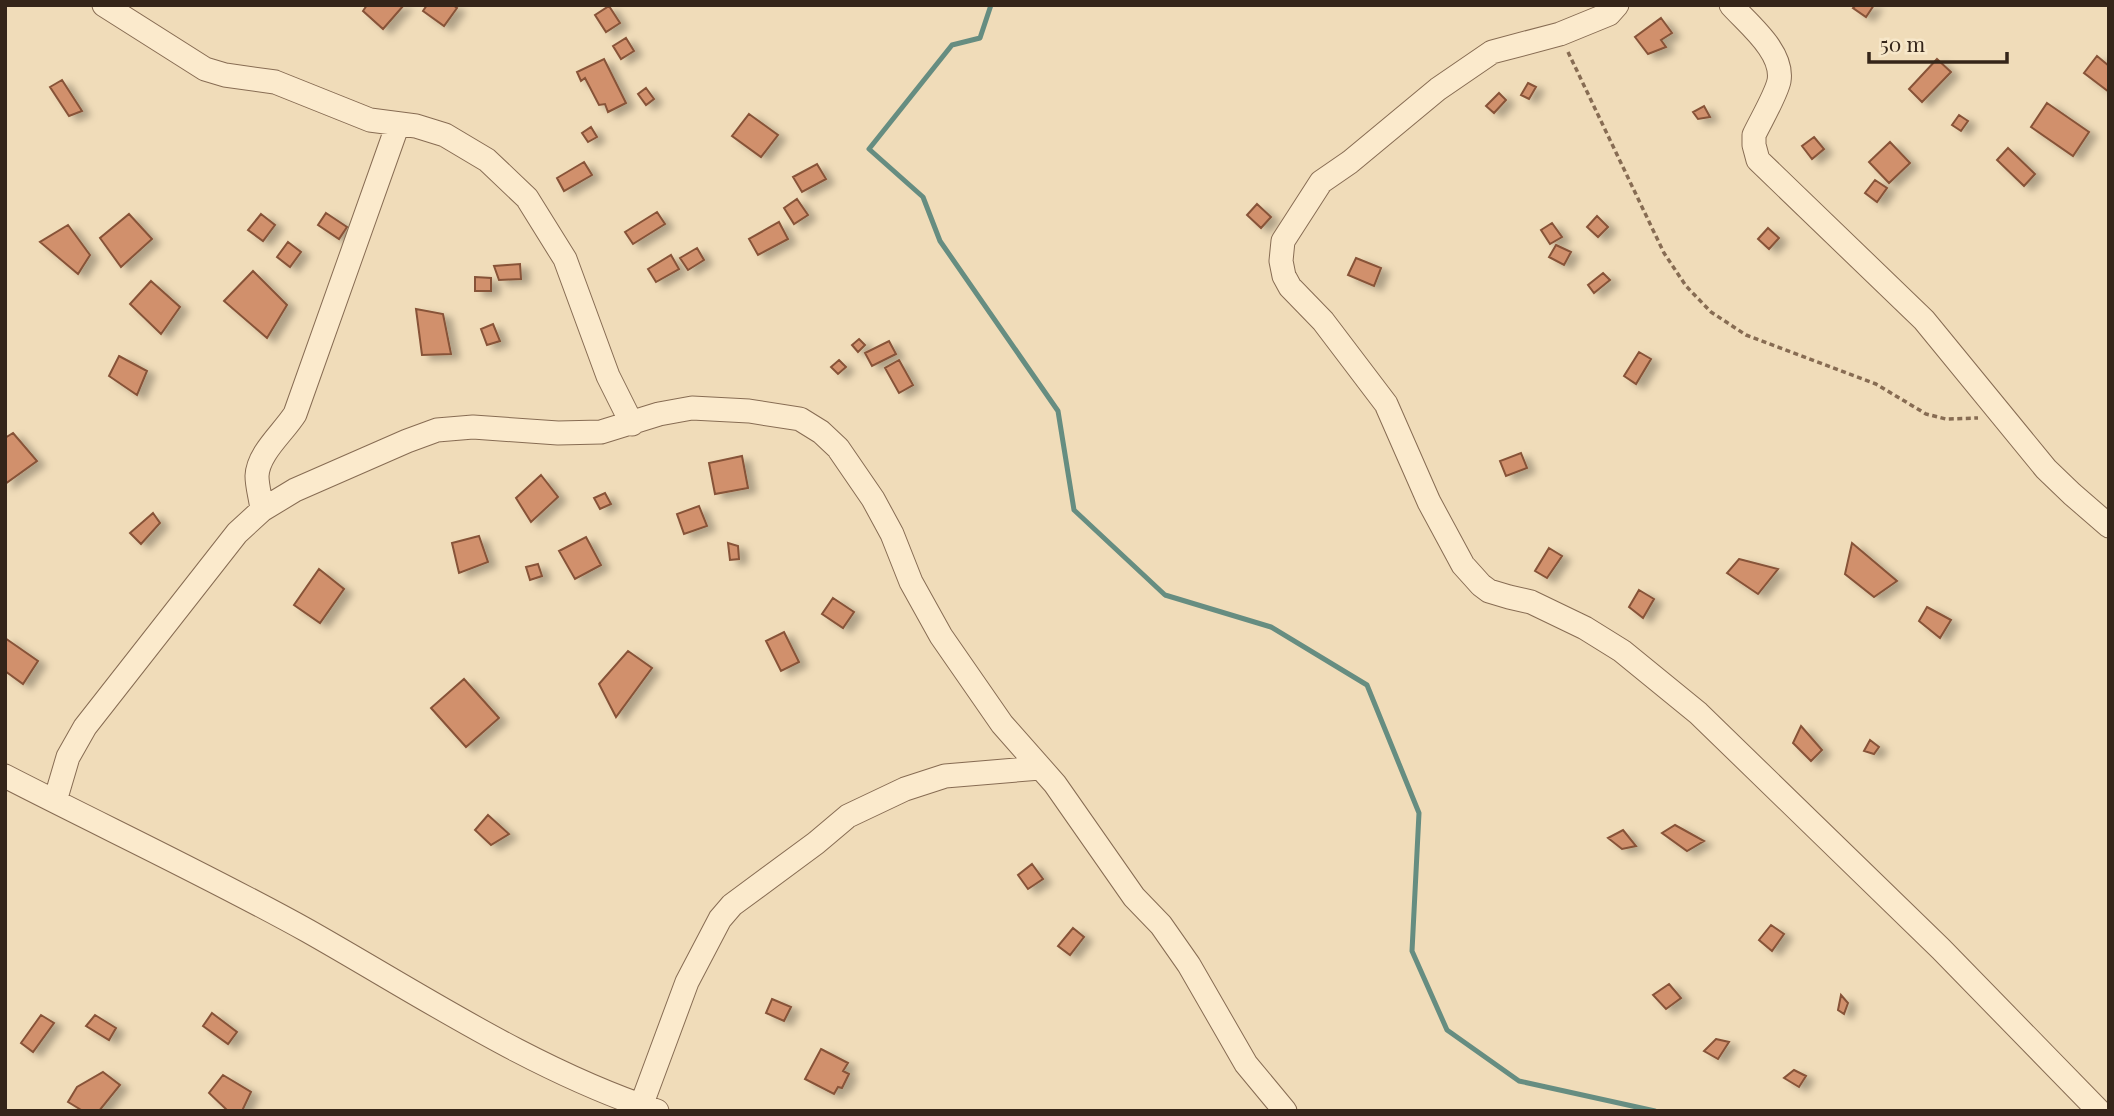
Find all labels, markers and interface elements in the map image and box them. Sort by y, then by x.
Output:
scale bar [1869,21,2007,65]
text: 50 m [1880,29,1926,57]

